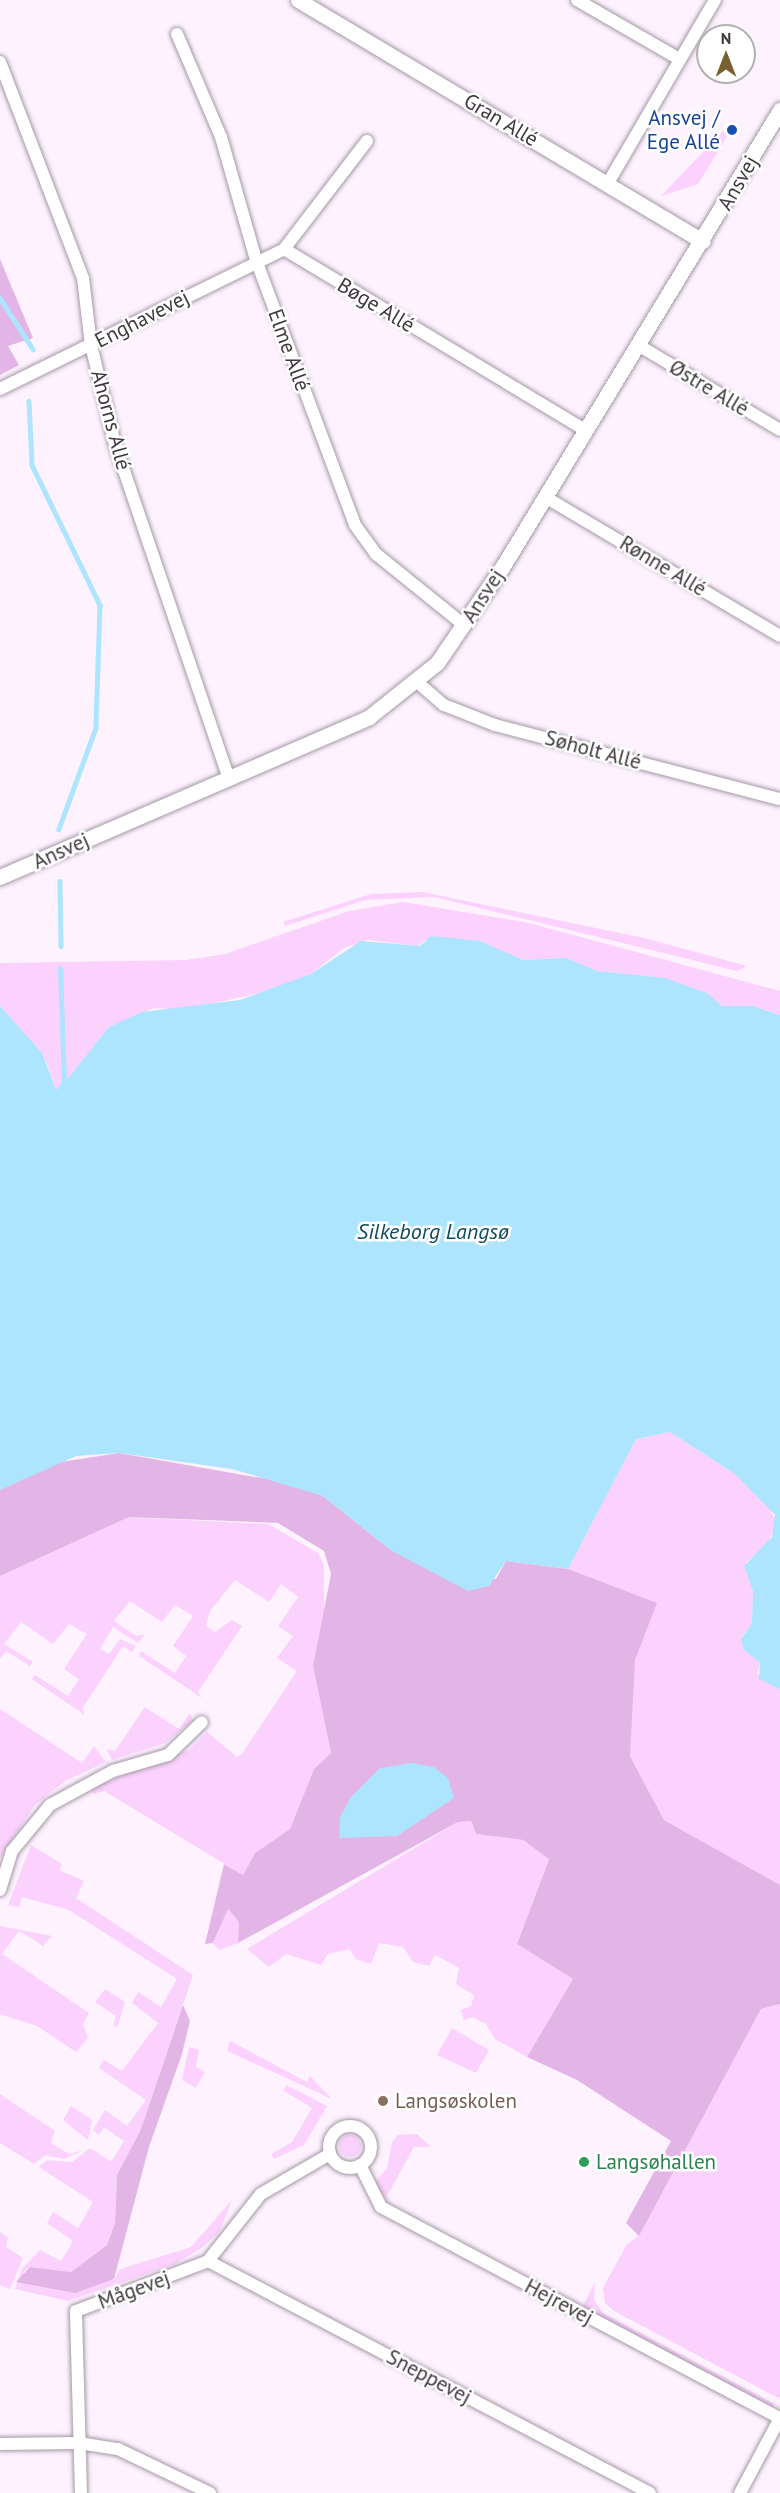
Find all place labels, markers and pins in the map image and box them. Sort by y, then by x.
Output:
place label: Ansvej / Ege Allé [646,105,720,155]
marker: Ansvej / Ege Allé [725,123,739,137]
place label: Langsøskolen [395,2088,517,2114]
marker: Langsøskolen [376,2094,390,2108]
place label: Langsøhallen [596,2149,716,2175]
marker: Langsøhallen [577,2155,591,2169]

